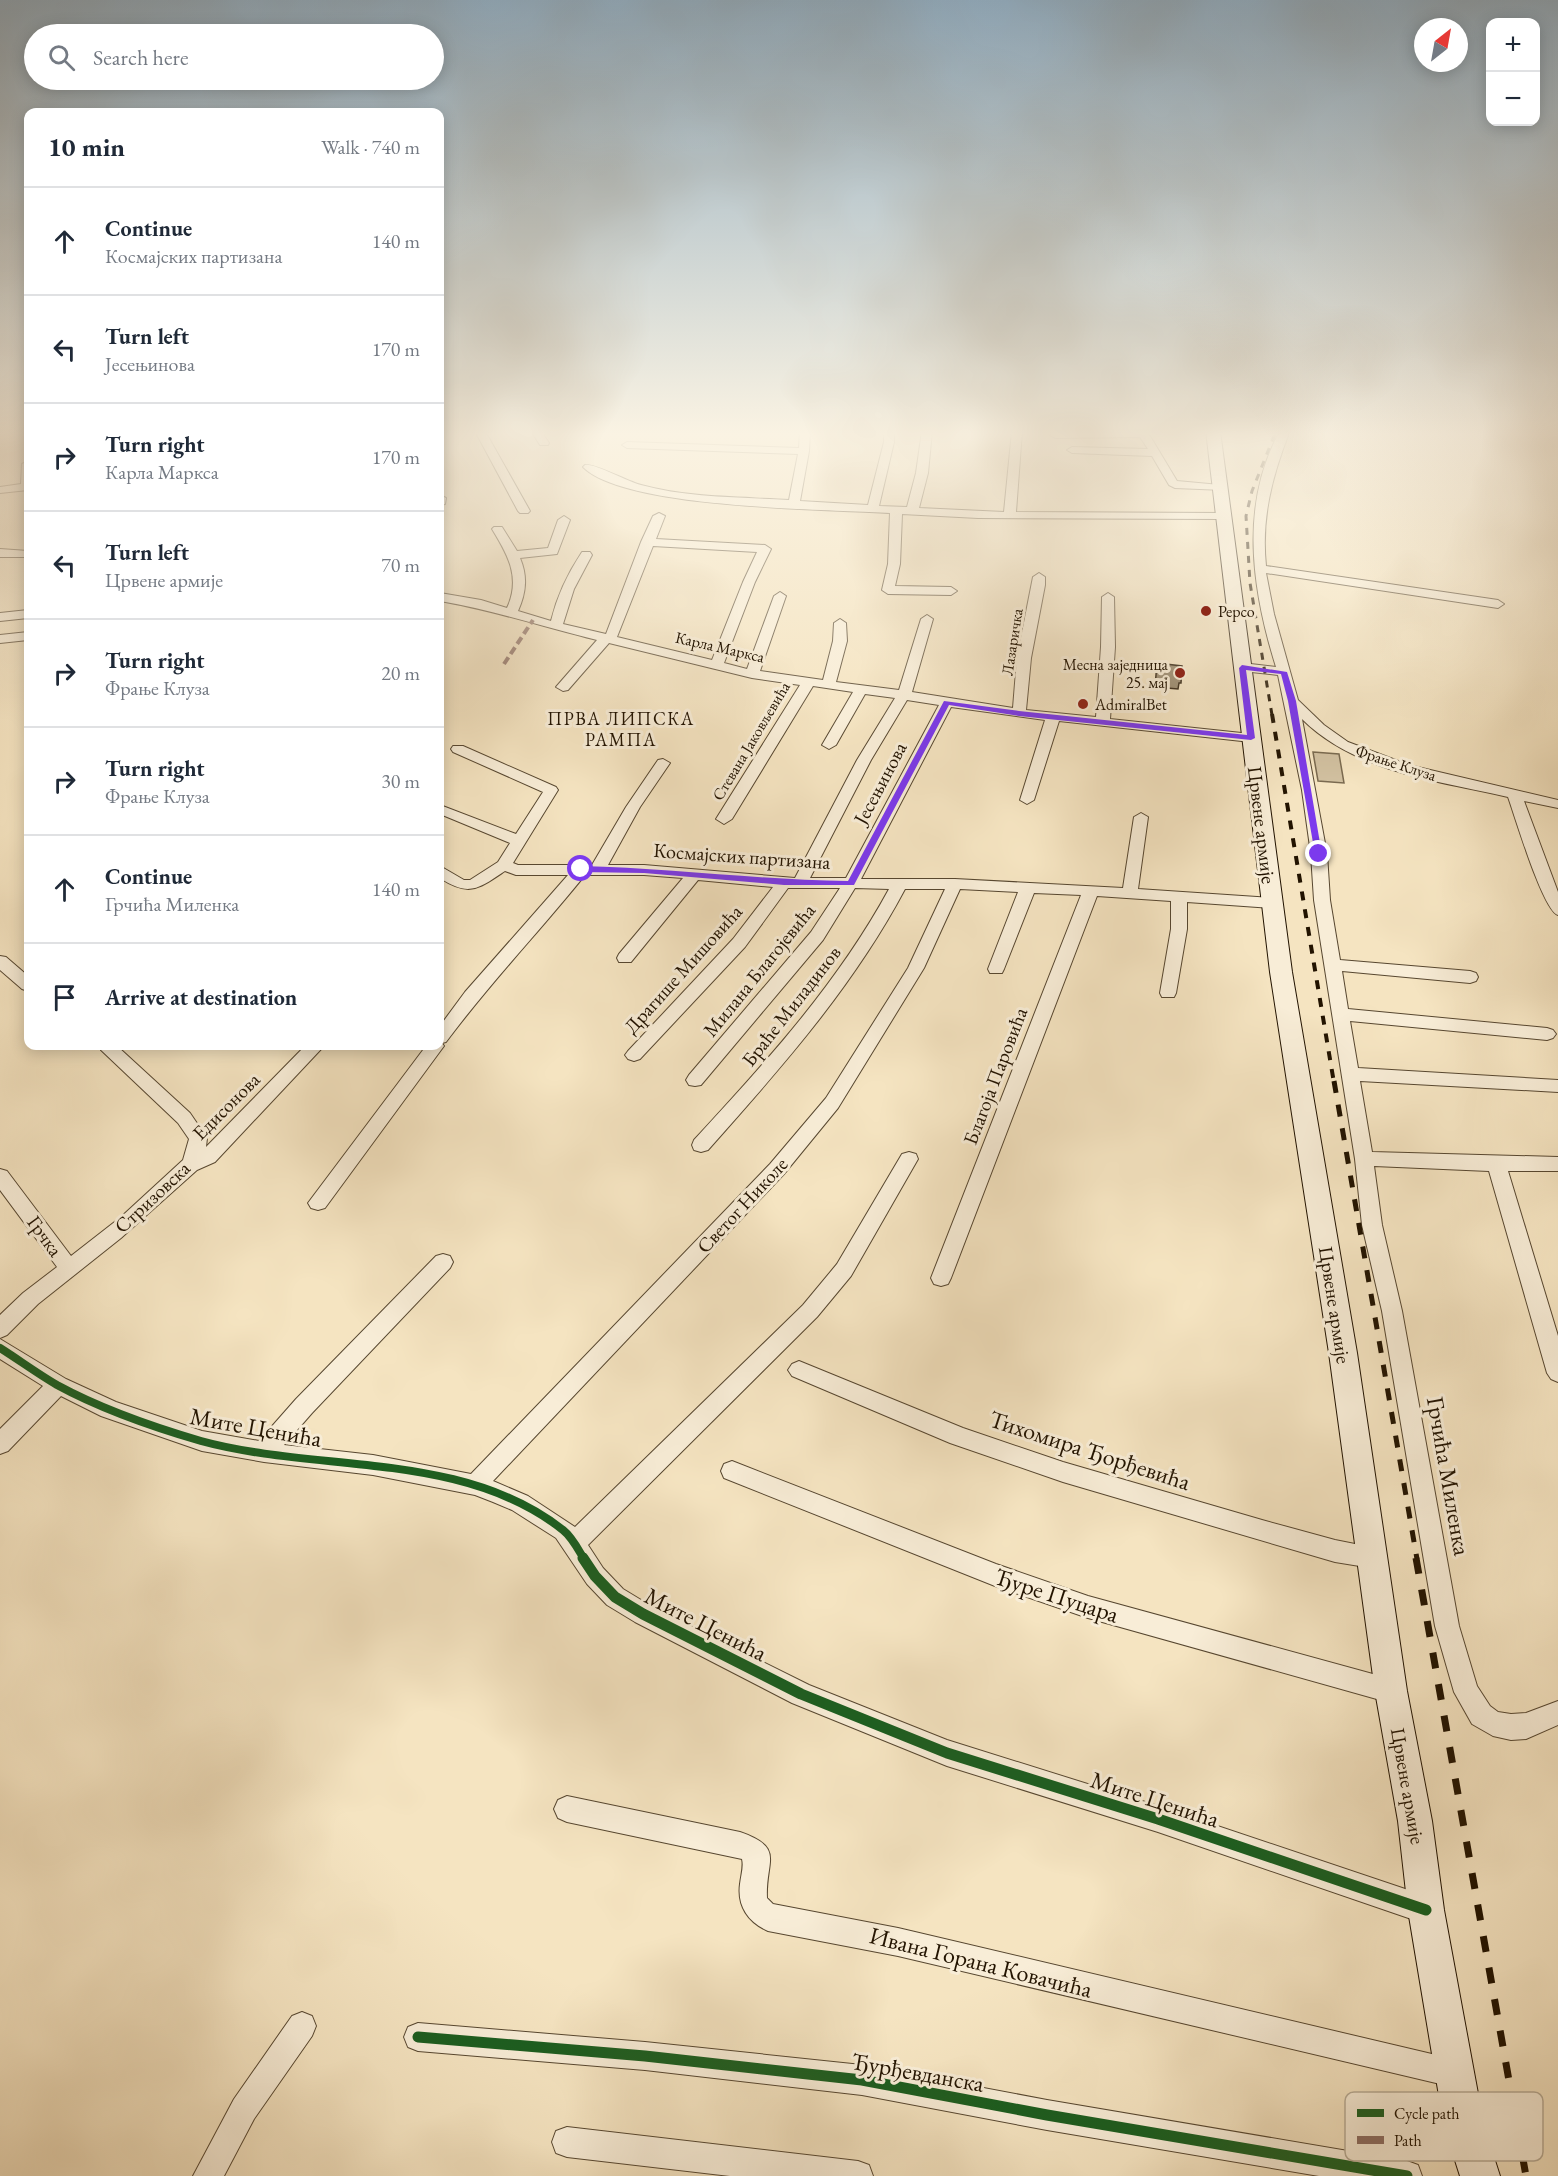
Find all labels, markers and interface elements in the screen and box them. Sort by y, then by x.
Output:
north arrow [1414,18,1468,72]
map controls [1486,18,1540,126]
button: + [1486,18,1540,72]
search box [24,24,444,90]
icon: search [45,41,78,74]
text: Search here [93,43,188,72]
button: − [1486,72,1540,126]
text: 10 min [48,130,125,164]
text: Walk · 740 m [321,134,420,160]
text: Continue [105,214,192,243]
icon: ahead [48,225,81,258]
text: 140 m [372,228,420,254]
text: Космајских партизана [105,243,282,269]
text: Turn left [105,322,189,351]
icon: left [48,333,81,366]
text: 170 m [372,336,420,362]
text: Јесењинова [105,351,195,377]
text: Turn right [105,430,204,459]
icon: right [48,441,81,474]
text: 170 m [372,444,420,470]
text: Карла Маркса [105,459,219,485]
text: Turn left [105,538,189,567]
icon: left [48,549,81,582]
text: 70 m [381,552,420,578]
text: Црвене армије [105,567,223,593]
place label: Pepco [1218,601,1255,622]
marker: Pepco [1199,604,1213,618]
street label: Лазаричка [996,606,1028,677]
street label: Карла Маркса [673,627,767,668]
text: Turn right [105,646,204,675]
place label: Месна заједница 25. мај [1063,654,1169,693]
icon: right [48,657,81,690]
text: 20 m [381,660,420,686]
marker: Месна заједница 25. мај [1173,666,1187,680]
text: Фрање Клуза [105,675,210,701]
street label: Стевана Јаковљевића [707,677,795,804]
place label: AdmiralBet [1094,694,1167,715]
marker: AdmiralBet [1076,697,1090,711]
district label: ПРВА ЛИПСКА РАМПА [547,707,695,751]
street label: Јесењинова [846,737,913,831]
street label: Фрање Клуза [1353,740,1440,786]
text: Turn right [105,754,204,783]
icon: right [48,765,81,798]
street label: Црвене армије [1242,765,1282,885]
text: 30 m [381,768,420,794]
text: Фрање Клуза [105,783,210,809]
street label: Космајских партизана [653,837,831,875]
route end [1305,840,1331,866]
route start [567,855,593,881]
text: Continue [105,862,192,891]
icon: ahead [48,873,81,906]
text: 140 m [372,876,420,902]
text: Грчића Миленка [105,891,239,917]
street label: Милана Благојевића [697,898,821,1042]
street label: Драгише Мишовића [618,899,748,1039]
street label: Браће Миладинов [736,940,846,1072]
icon: arrive [48,981,81,1014]
text: Arrive at destination [105,983,297,1012]
street label: Благоја Паровића [957,1004,1033,1148]
street label: Едисонова [187,1067,265,1145]
street label: Светог Николе [691,1151,793,1259]
street label: Стризовска [109,1155,195,1239]
street label: Грчка [21,1210,69,1262]
street label: Црвене армије [1313,1245,1357,1365]
street label: Грчића Миленка [1420,1394,1478,1558]
street label: Мите Ценића [188,1400,325,1454]
street label: Тихомира Ђорђевића [986,1403,1195,1497]
street label: Ђуре Пуцара [991,1560,1123,1630]
street label: Мите Ценића [639,1580,773,1668]
street label: Црвене армије [1385,1726,1431,1847]
street label: Мите Ценића [1087,1764,1224,1835]
street label: Ивана Горана Ковачића [866,1919,1096,2005]
street label: Ђурђевданска [849,2045,987,2099]
legend [1345,2092,1543,2161]
text: Cycle path [1394,2103,1459,2124]
text: Path [1394,2130,1422,2151]

